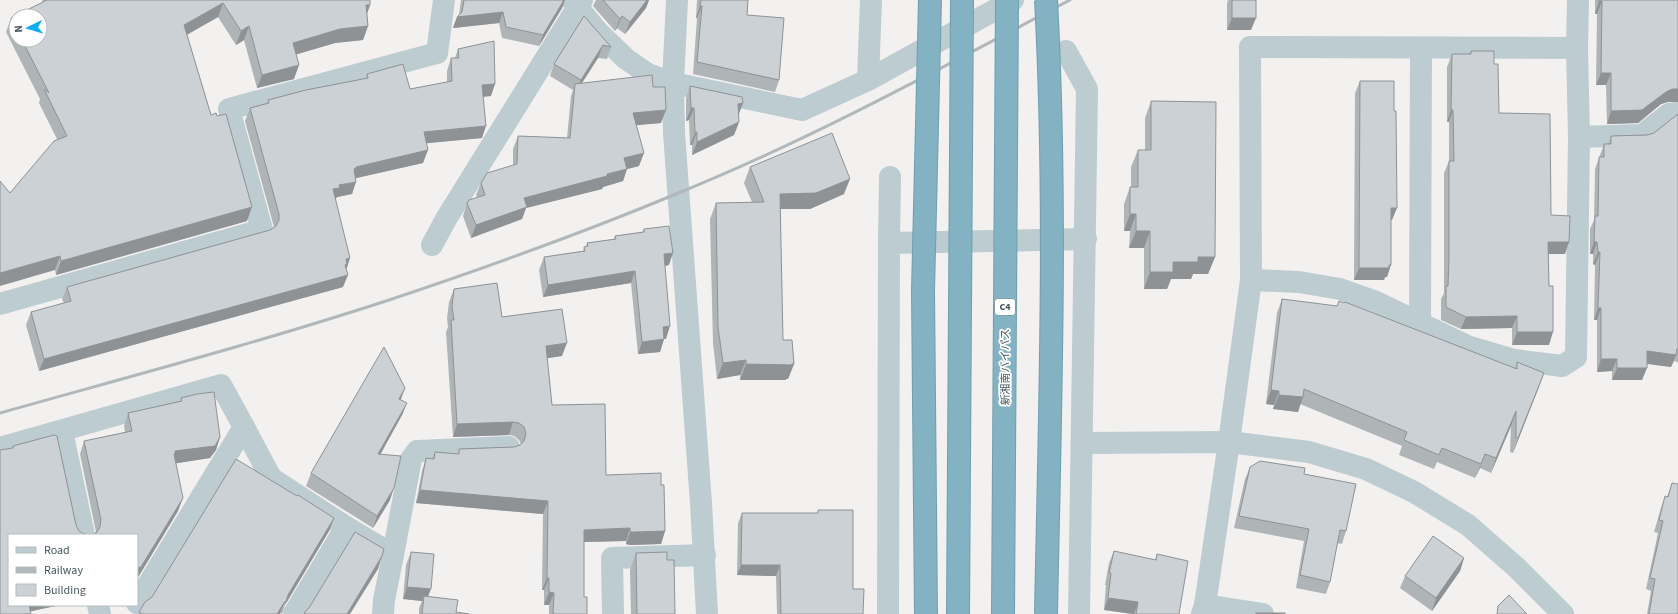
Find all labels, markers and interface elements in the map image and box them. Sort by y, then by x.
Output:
north arrow [8,8,48,48]
text: N [11,25,26,33]
road number: C4 [995,299,1015,315]
street label: 新湘南バイパス [998,329,1013,405]
legend [8,534,138,606]
text: Road [44,542,70,559]
text: Railway [44,562,83,579]
text: Building [44,582,86,599]

